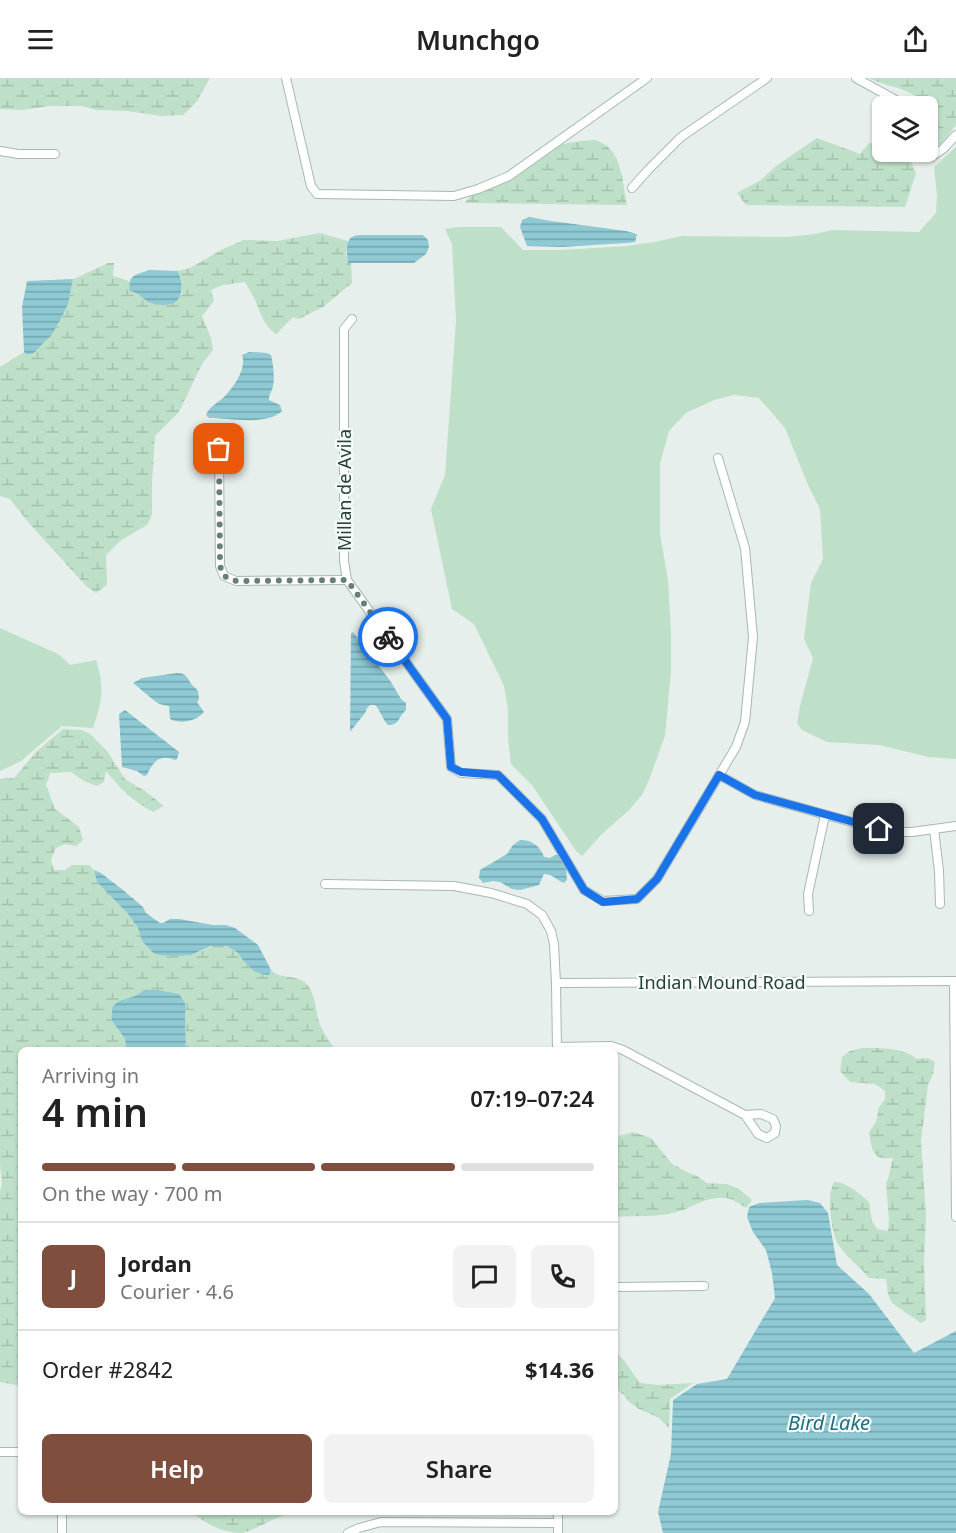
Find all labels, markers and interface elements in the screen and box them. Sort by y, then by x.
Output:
text: Munchgo [416,21,540,58]
icon: menu [24,23,57,56]
icon: share [899,23,932,56]
map controls [872,96,938,162]
button: layers [872,96,938,162]
pin [193,423,244,474]
street label: Millan de Avila [332,429,356,551]
icon: bag [202,432,235,465]
courier [358,607,418,667]
icon: bike [372,621,405,654]
pin [853,803,904,854]
icon: home [862,812,895,845]
street label: Indian Mound Road [638,970,806,994]
text: Arriving in [42,1062,139,1089]
text: 07:19–07:24 [470,1083,594,1113]
text: 4 min [42,1085,148,1138]
text: On the way · 700 m [42,1180,222,1207]
button: chat [453,1245,516,1308]
button: phone [531,1245,594,1308]
text: Jordan [120,1248,192,1278]
text: J [70,1261,77,1291]
text: Courier · 4.6 [120,1278,234,1305]
text: Order #2842 [42,1354,173,1384]
text: $14.36 [525,1354,594,1384]
water label: Bird Lake [788,1409,870,1436]
button: Help [42,1434,312,1503]
button: Share [324,1434,594,1503]

